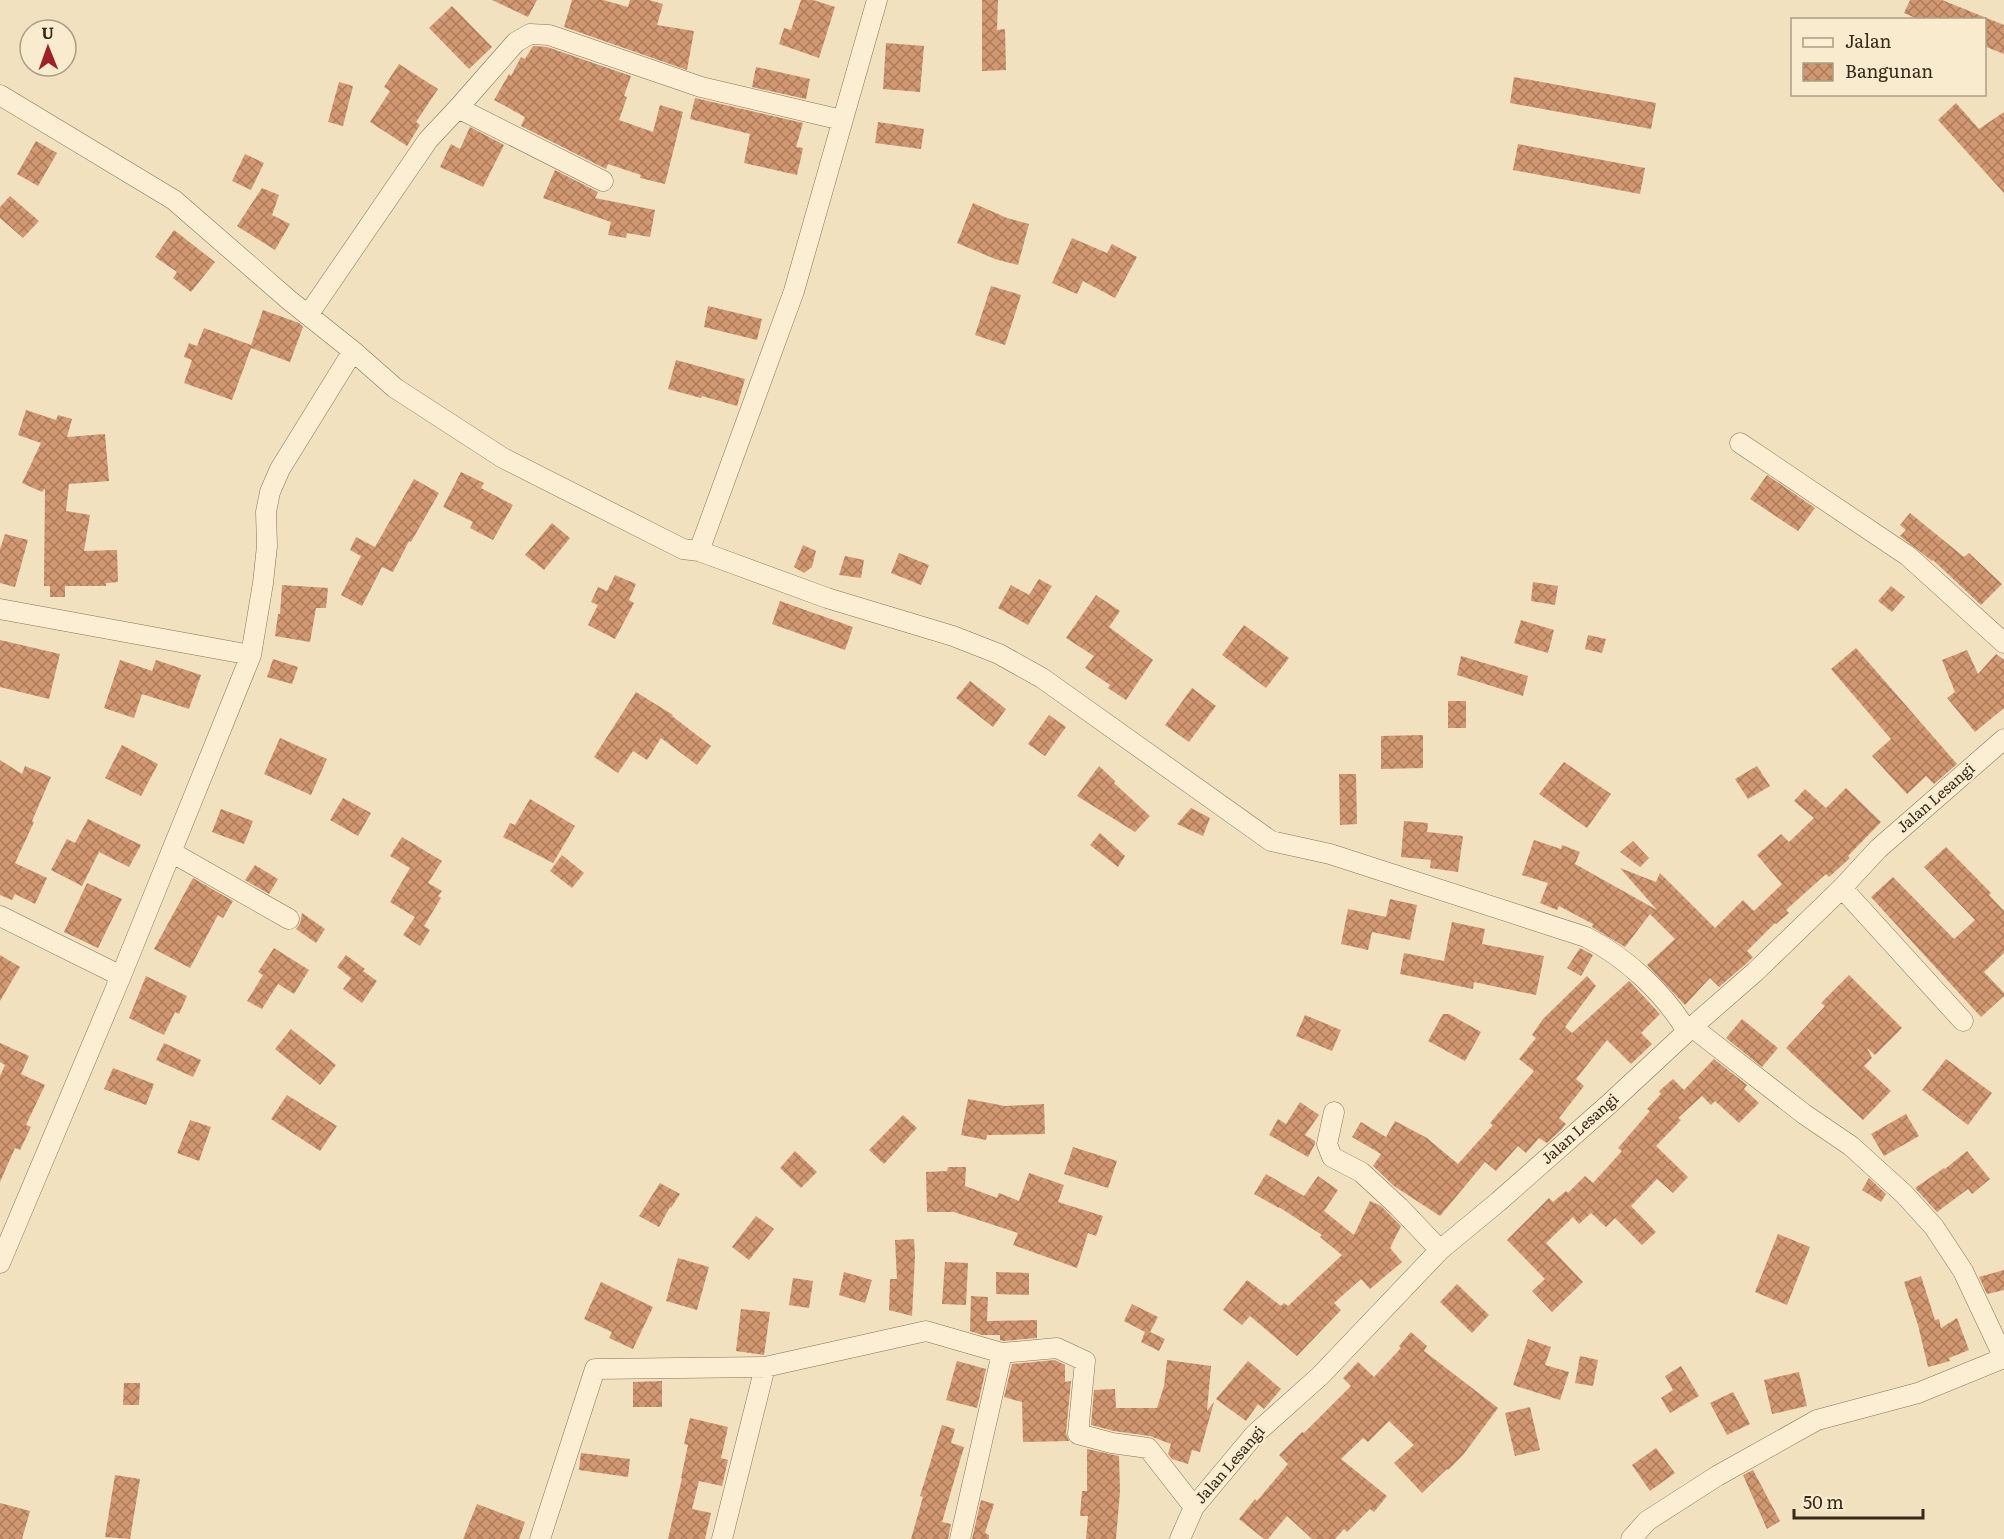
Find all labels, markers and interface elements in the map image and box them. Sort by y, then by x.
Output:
north arrow [18,18,78,78]
legend [1791,18,1986,96]
text: U [41,20,55,44]
text: Jalan [1845,27,1892,54]
text: Bangunan [1845,57,1933,84]
street label: Jalan Lesangi [1891,756,1979,837]
street label: Jalan Lesangi [1535,1087,1623,1169]
street label: Jalan Lesangi [1188,1420,1269,1508]
scale bar [1794,1482,1923,1520]
text: 50 m [1803,1488,1844,1515]

